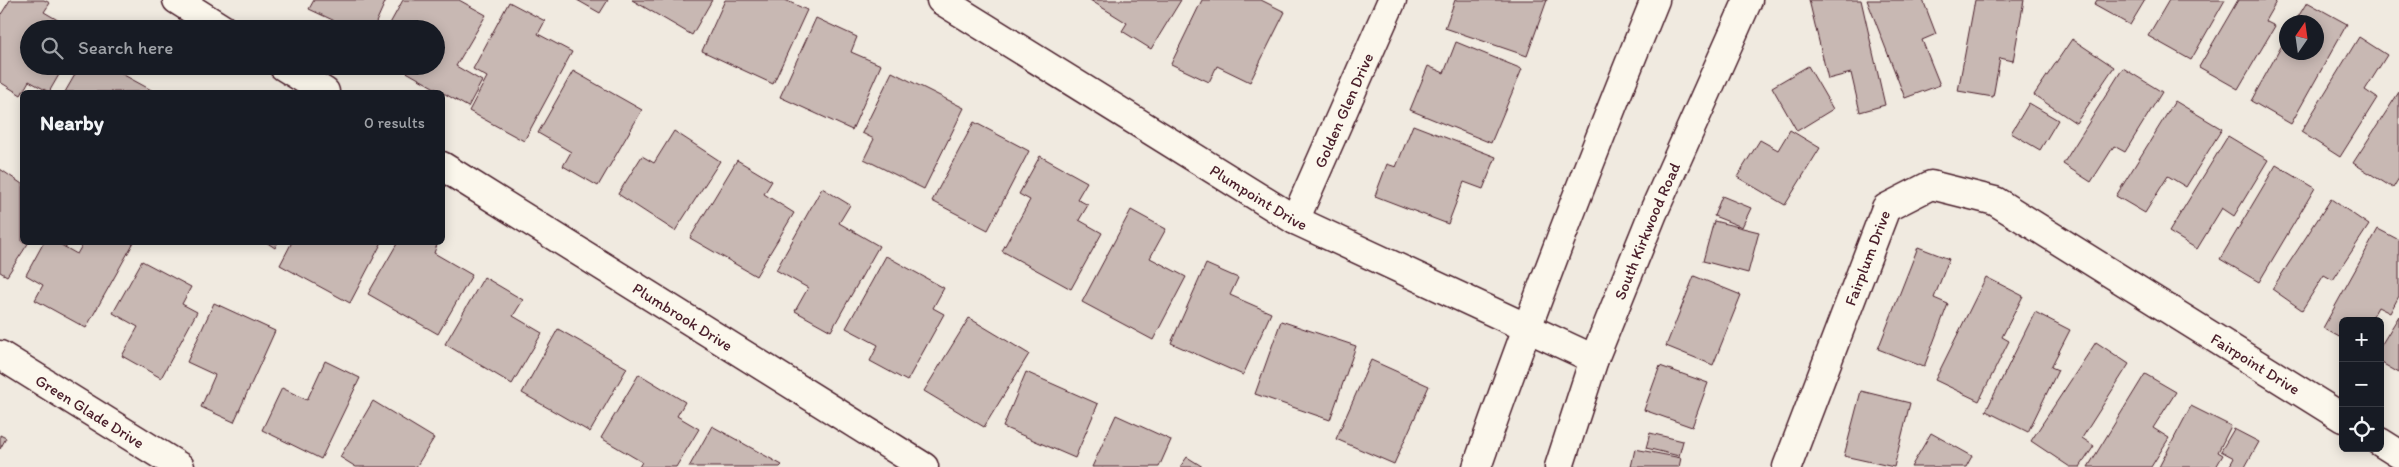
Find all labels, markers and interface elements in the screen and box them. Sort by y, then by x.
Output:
north arrow [2279,15,2324,60]
search box [20,20,445,75]
icon: search [38,34,66,62]
text: Search here [78,36,173,59]
street label: Golden Glen Drive [1310,50,1378,171]
text: Nearby [40,110,104,135]
text: 0 results [364,113,425,132]
street label: South Kirkwood Road [1610,159,1684,303]
street label: Plumpoint Drive [1206,161,1310,234]
street label: Fairplum Drive [1841,208,1894,308]
street label: Plumbrook Drive [629,279,736,355]
map controls [2339,317,2384,452]
button: + [2339,317,2384,362]
street label: Fairpoint Drive [2207,329,2304,399]
button: − [2339,362,2384,407]
street label: Green Glade Drive [32,370,148,453]
button: locate [2339,407,2384,452]

